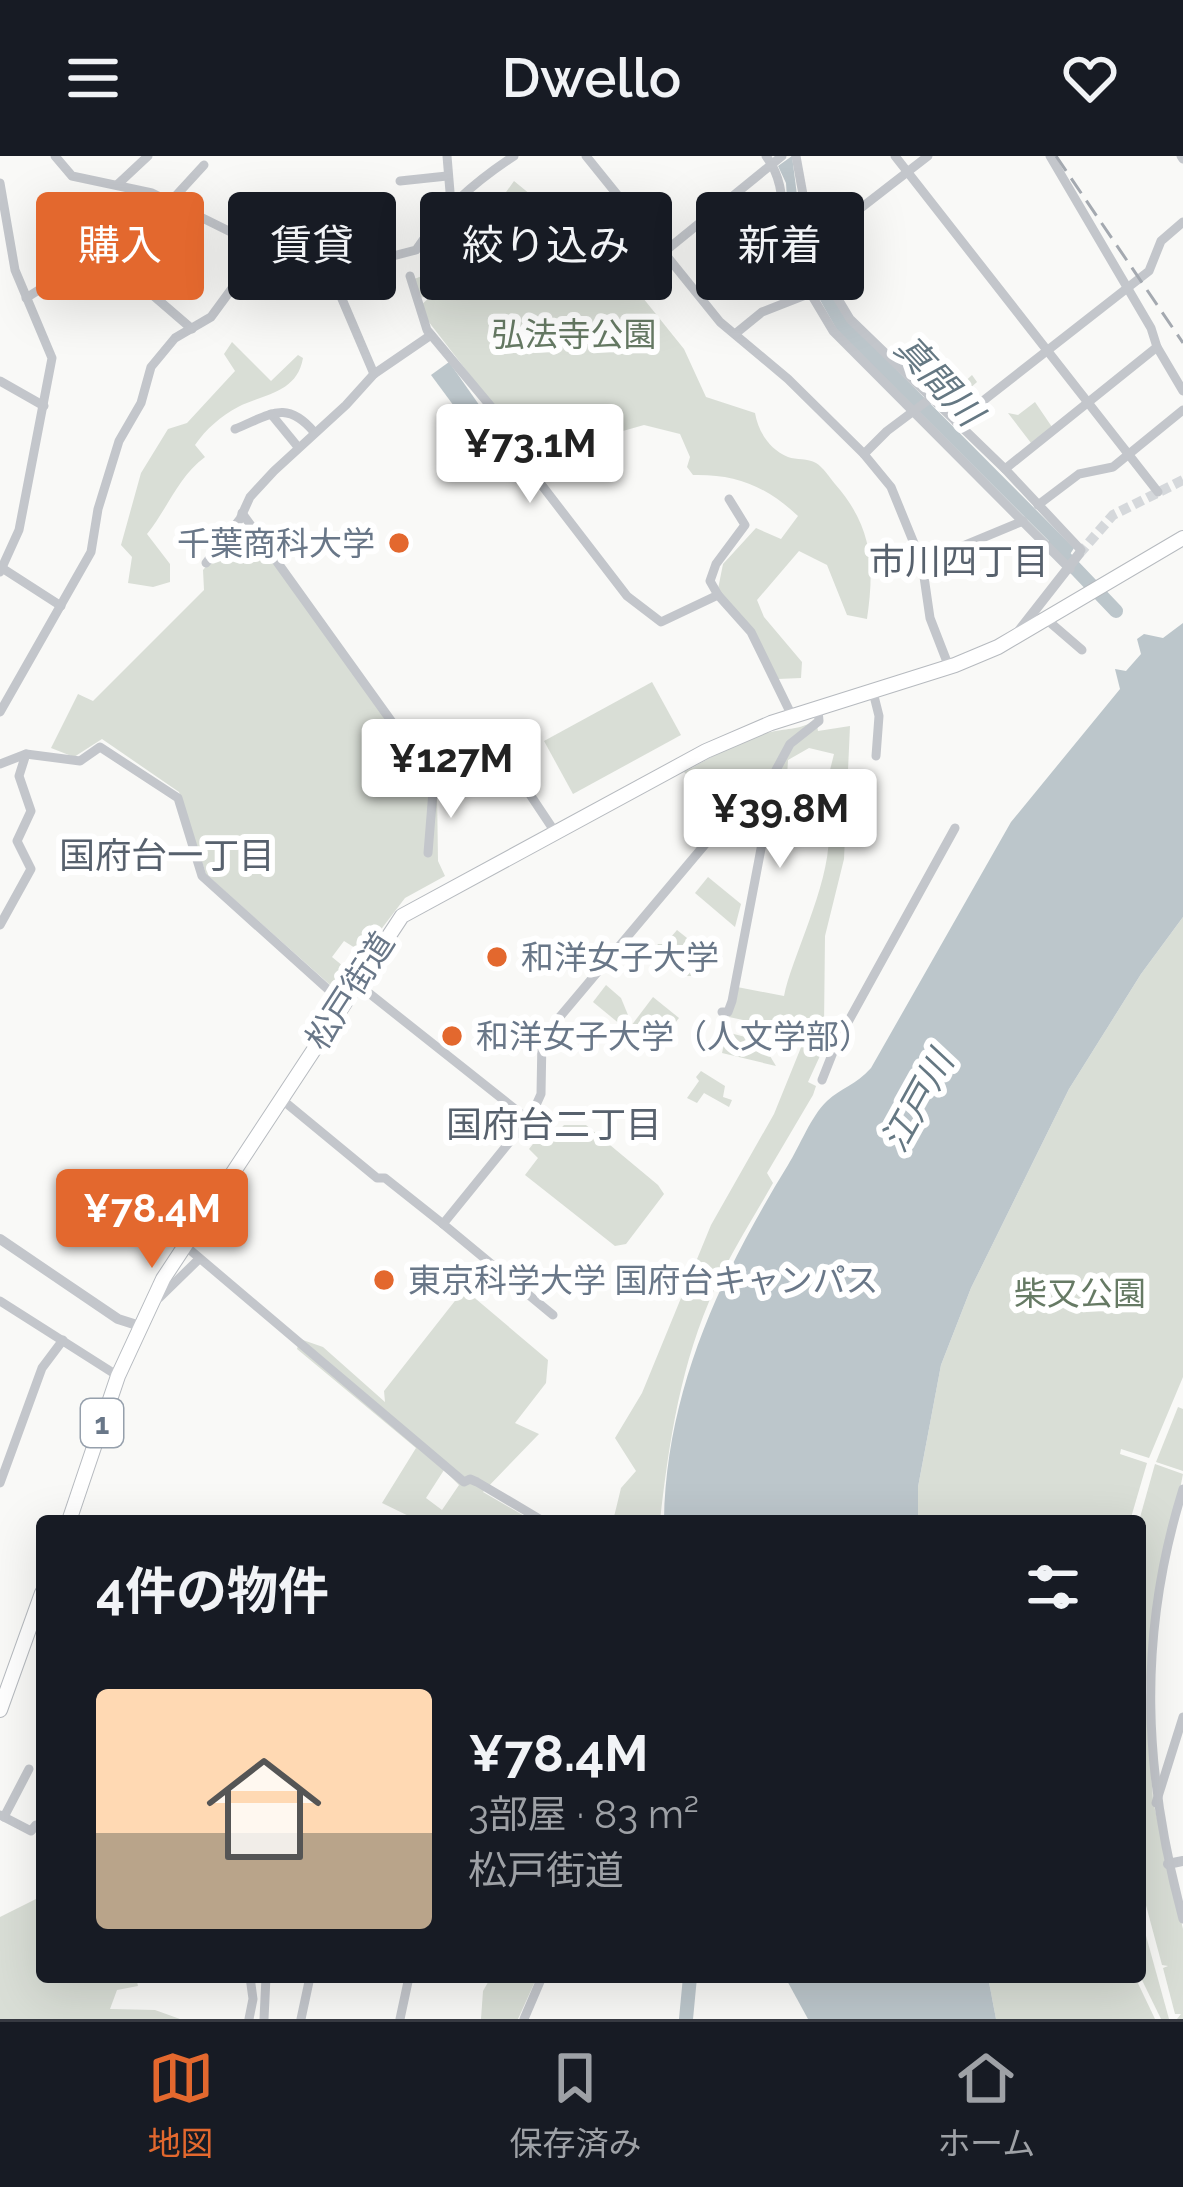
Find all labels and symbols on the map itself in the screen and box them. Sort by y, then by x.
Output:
park label: 弘法寺公園 [492,315,657,354]
water label: 真間川 [887,326,994,437]
pin: ¥73.1M [432,404,628,506]
place label: 千葉商科大学 [177,524,375,563]
marker: 千葉商科大学 [386,530,412,556]
district label: 市川四丁目 [869,540,1049,582]
pin: ¥127M [367,719,535,821]
pin: ¥39.8M [682,769,878,871]
district label: 国府台一丁目 [59,834,275,876]
street label: 松戸街道 [298,925,402,1057]
place label: 和洋女子大学 [521,938,719,977]
marker: 和洋女子大学 [484,944,510,970]
place label: 和洋女子大学（人文学部） [476,1017,872,1056]
marker: 和洋女子大学（人文学部） [439,1023,465,1049]
water label: 江戸川 [872,1040,963,1158]
district label: 国府台二丁目 [446,1103,662,1145]
pin: ¥78.4M [54,1169,250,1271]
place label: 東京科学大学 国府台キャンパス [408,1261,878,1300]
marker: 東京科学大学 国府台キャンパス [371,1267,397,1293]
park label: 柴又公園 [1014,1274,1146,1313]
road number: 1 [81,1399,123,1447]

